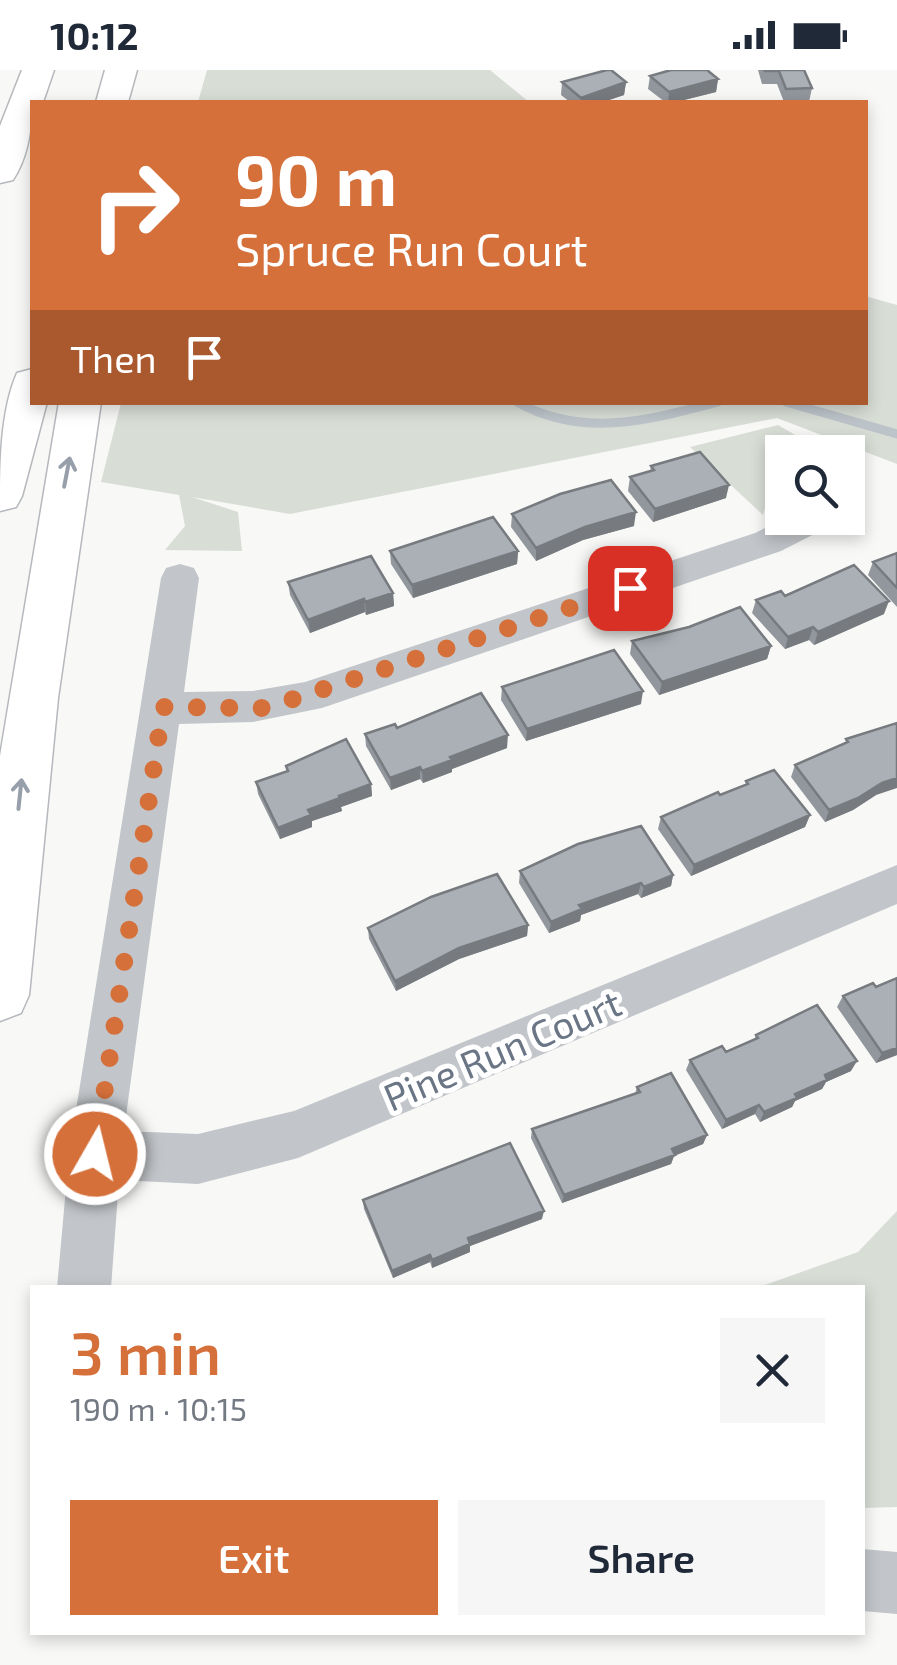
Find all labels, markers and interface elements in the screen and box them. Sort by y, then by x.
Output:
text: 10:12 [50,12,139,58]
text: 90 m [235,136,397,220]
icon: right [70,140,200,270]
text: Spruce Run Court [235,221,588,275]
icon: arrive [177,330,232,385]
text: Then [70,335,157,381]
map controls [765,435,865,535]
button: search [765,435,865,535]
one-way arrow [58,457,77,489]
pin [588,546,673,631]
icon: arrive [603,561,658,616]
one-way arrow [10,778,29,811]
street label: Pine Run Court [377,978,627,1120]
position arrow [43,1102,147,1206]
text: 3 min [70,1315,221,1387]
button: close [720,1318,825,1423]
text: 190 m · 10:15 [70,1389,247,1427]
button: Exit [70,1500,438,1615]
button: Share [458,1500,825,1615]

